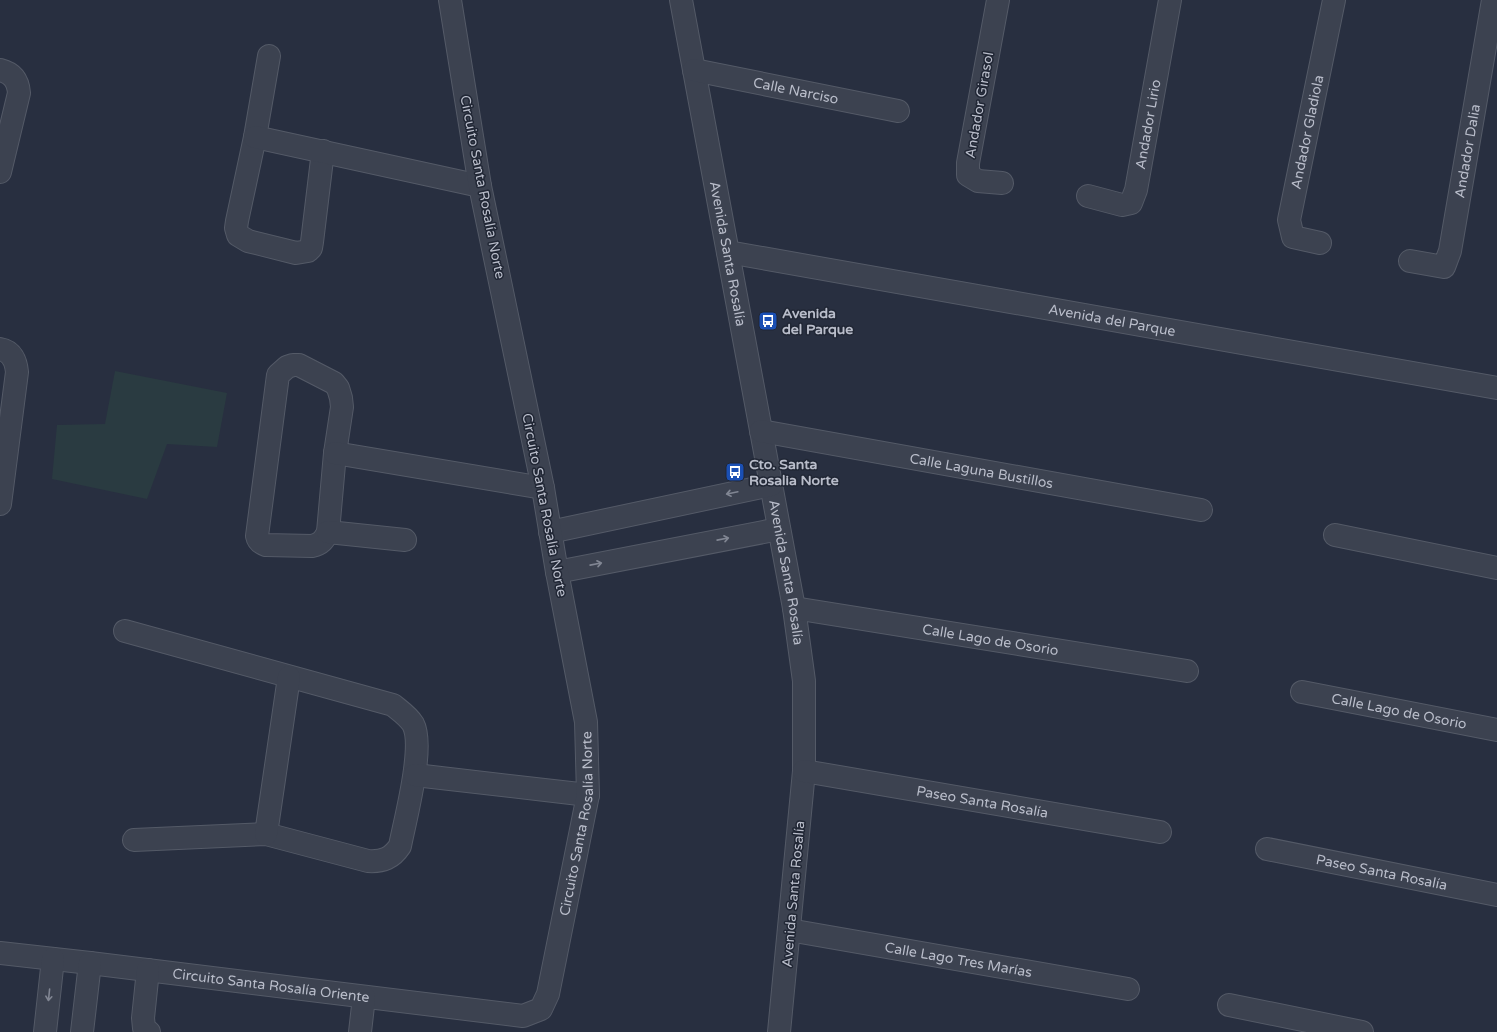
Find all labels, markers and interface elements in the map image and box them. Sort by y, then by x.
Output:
street label: Andador Girasol [962,50,997,160]
street label: Andador Gladiola [1288,73,1327,191]
street label: Calle Narciso [752,74,840,108]
street label: Andador Lirio [1132,78,1165,171]
street label: Circuito Santa Rosalía Norte [456,94,509,280]
street label: Andador Dalia [1451,103,1484,199]
street label: Avenida Santa Rosalía [706,180,749,328]
street label: Avenida del Parque [1047,301,1177,340]
place label: Avenida del Parque [782,305,853,338]
bus stop icon: Avenida del Parque [757,310,779,332]
street label: Circuito Santa Rosalía Norte [518,412,571,598]
street label: Calle Laguna Bustillos [908,450,1055,492]
place label: Cto. Santa Rosalia Norte [749,456,839,489]
bus stop icon: Cto. Santa Rosalia Norte [724,461,746,483]
one-way arrow [726,489,739,497]
street label: Avenida Santa Rosalía [765,498,807,646]
one-way arrow [716,535,729,543]
one-way arrow [589,560,602,568]
street label: Calle Lago de Osorio [921,621,1060,659]
street label: Calle Lago de Osorio [1330,690,1468,733]
street label: Circuito Santa Rosalía Norte [556,731,597,917]
street label: Paseo Santa Rosalía [915,782,1050,822]
street label: Avenida Santa Rosalía [779,820,808,968]
street label: Paseo Santa Rosalía [1315,851,1449,894]
street label: Calle Lago Tres Marías [883,939,1034,981]
street label: Circuito Santa Rosalía Oriente [172,965,371,1006]
one-way arrow [45,988,52,1001]

